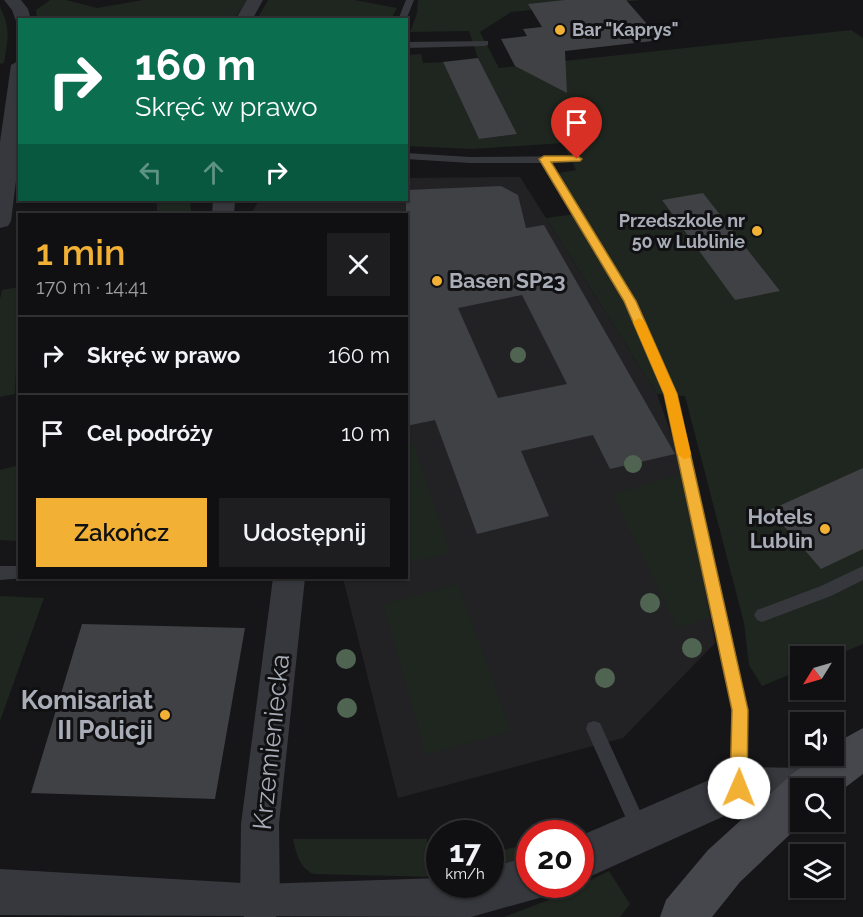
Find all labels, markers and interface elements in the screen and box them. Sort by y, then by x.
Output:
place label: Bar "Kaprys" [572,19,679,40]
marker: Bar "Kaprys" [553,23,567,37]
text: 160 m [135,41,256,90]
icon: right [36,42,114,120]
text: Skręć w prawo [135,91,318,122]
pin [551,97,602,159]
icon: arrive [560,106,593,139]
icon: left [134,156,167,189]
icon: ahead [197,156,230,189]
icon: right [260,156,293,189]
place label: Przedszkole nr 50 w Lublinie [619,210,745,252]
marker: Przedszkole nr 50 w Lublinie [750,224,764,238]
text: 1 min [36,231,125,273]
button: close [327,233,390,296]
place label: Basen SP23 [449,268,566,293]
marker: Basen SP23 [430,274,444,288]
text: 170 m · 14:41 [36,275,148,299]
icon: right [36,339,69,372]
text: Skręć w prawo [87,342,240,368]
text: 160 m [328,342,390,368]
icon: arrive [36,417,69,450]
text: Cel podróży [87,420,213,446]
text: 10 m [341,420,390,446]
button: Zakończ [36,498,207,567]
button: Udostępnij [219,498,390,567]
place label: Hotels Lublin [747,504,813,553]
marker: Hotels Lublin [818,522,832,536]
north arrow [790,646,844,700]
map controls [790,646,844,898]
street label: Krzemieniecka [247,653,295,831]
place label: Komisariat II Policji [21,685,153,745]
marker: Komisariat II Policji [158,708,172,722]
button: sound [790,712,844,766]
position arrow [707,756,771,820]
button: search [790,778,844,832]
speed limit sign: 20 [516,820,594,898]
text: 17 [449,834,481,869]
button: layers [790,844,844,898]
text: km/h [445,865,485,883]

